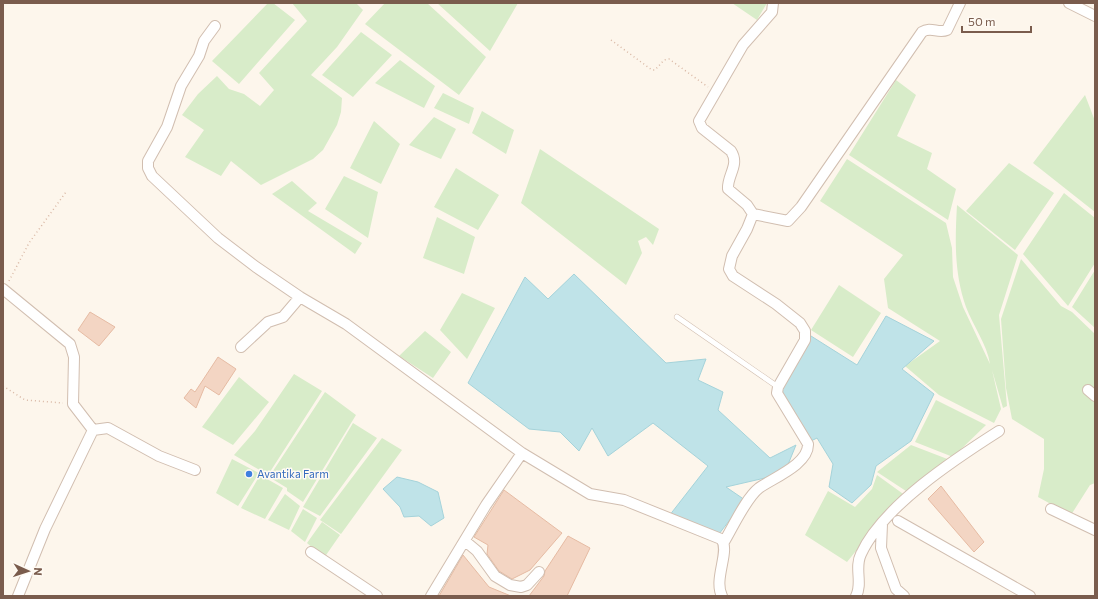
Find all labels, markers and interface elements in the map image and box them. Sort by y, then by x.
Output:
scale bar [962,8,1031,34]
text: 50 m [968,14,996,28]
place label: Avantika Farm [257,467,329,480]
marker: Avantika Farm [244,469,254,479]
north arrow [8,551,48,591]
text: N [32,567,45,576]

